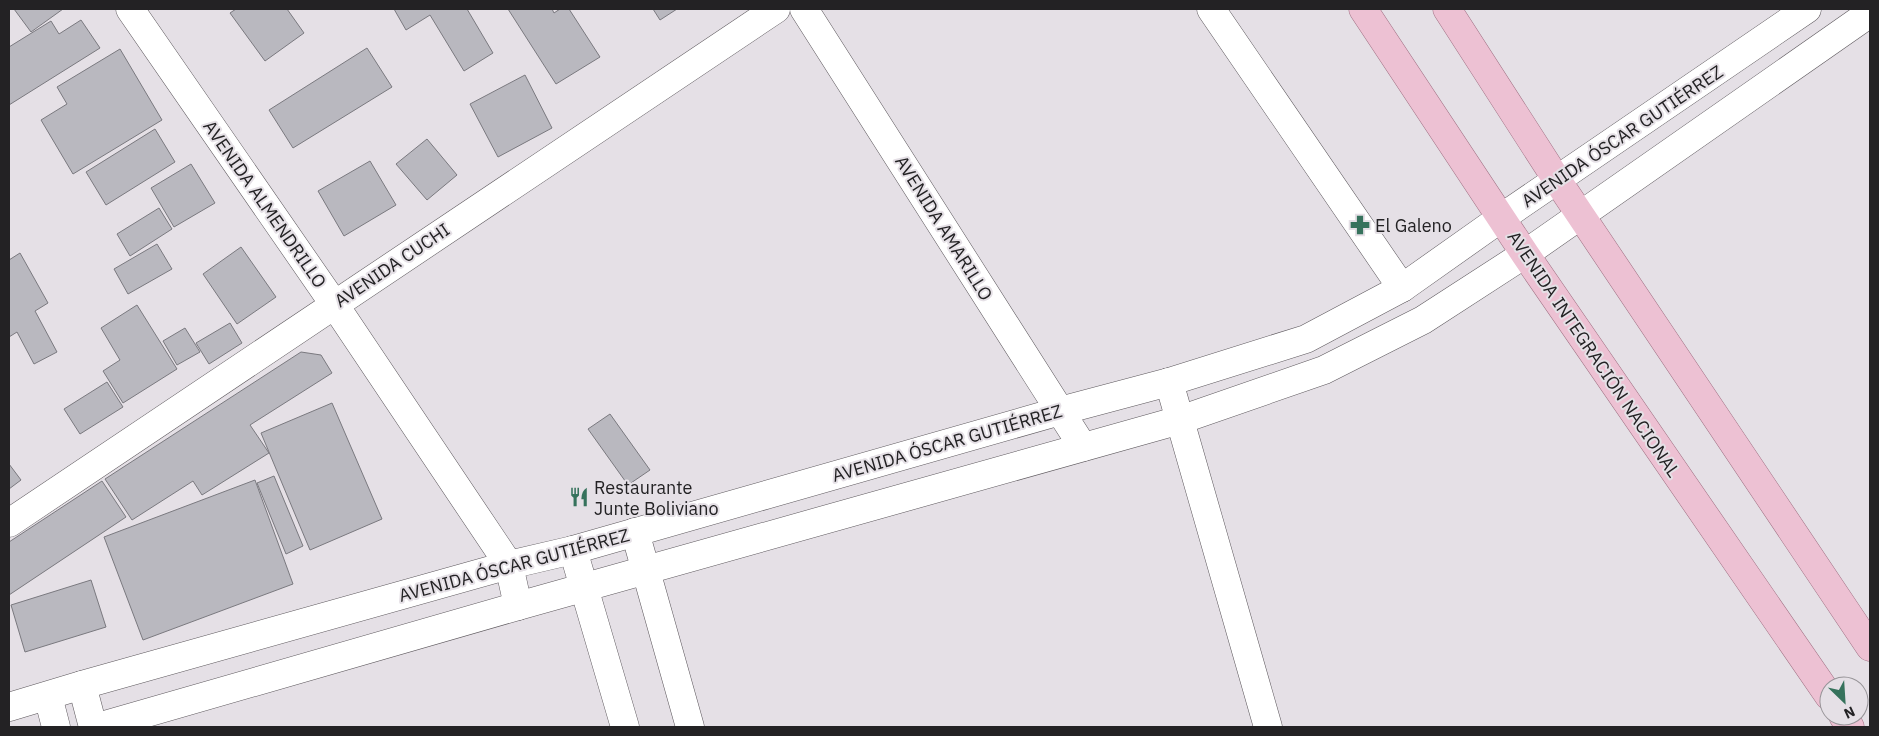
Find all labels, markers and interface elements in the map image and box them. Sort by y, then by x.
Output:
street label: AVENIDA ÓSCAR GUTIÉRREZ [1517,60,1727,212]
street label: AVENIDA ALMENDRILLO [198,116,332,292]
street label: AVENIDA AMARILLO [890,151,998,305]
pharmacy icon: El Galeno [1349,214,1371,236]
place label: El Galeno [1375,214,1452,237]
street label: AVENIDA CUCHI [330,218,454,312]
street label: AVENIDA INTEGRACIÓN NACIONAL [1503,226,1685,482]
street label: AVENIDA ÓSCAR GUTIÉRREZ [829,399,1065,487]
place label: Restaurante Junte Boliviano [594,476,719,520]
restaurant icon: Restaurante Junte Boliviano [568,486,590,508]
street label: AVENIDA ÓSCAR GUTIÉRREZ [396,523,632,607]
north arrow [1819,676,1869,726]
text: N [1841,702,1858,723]

